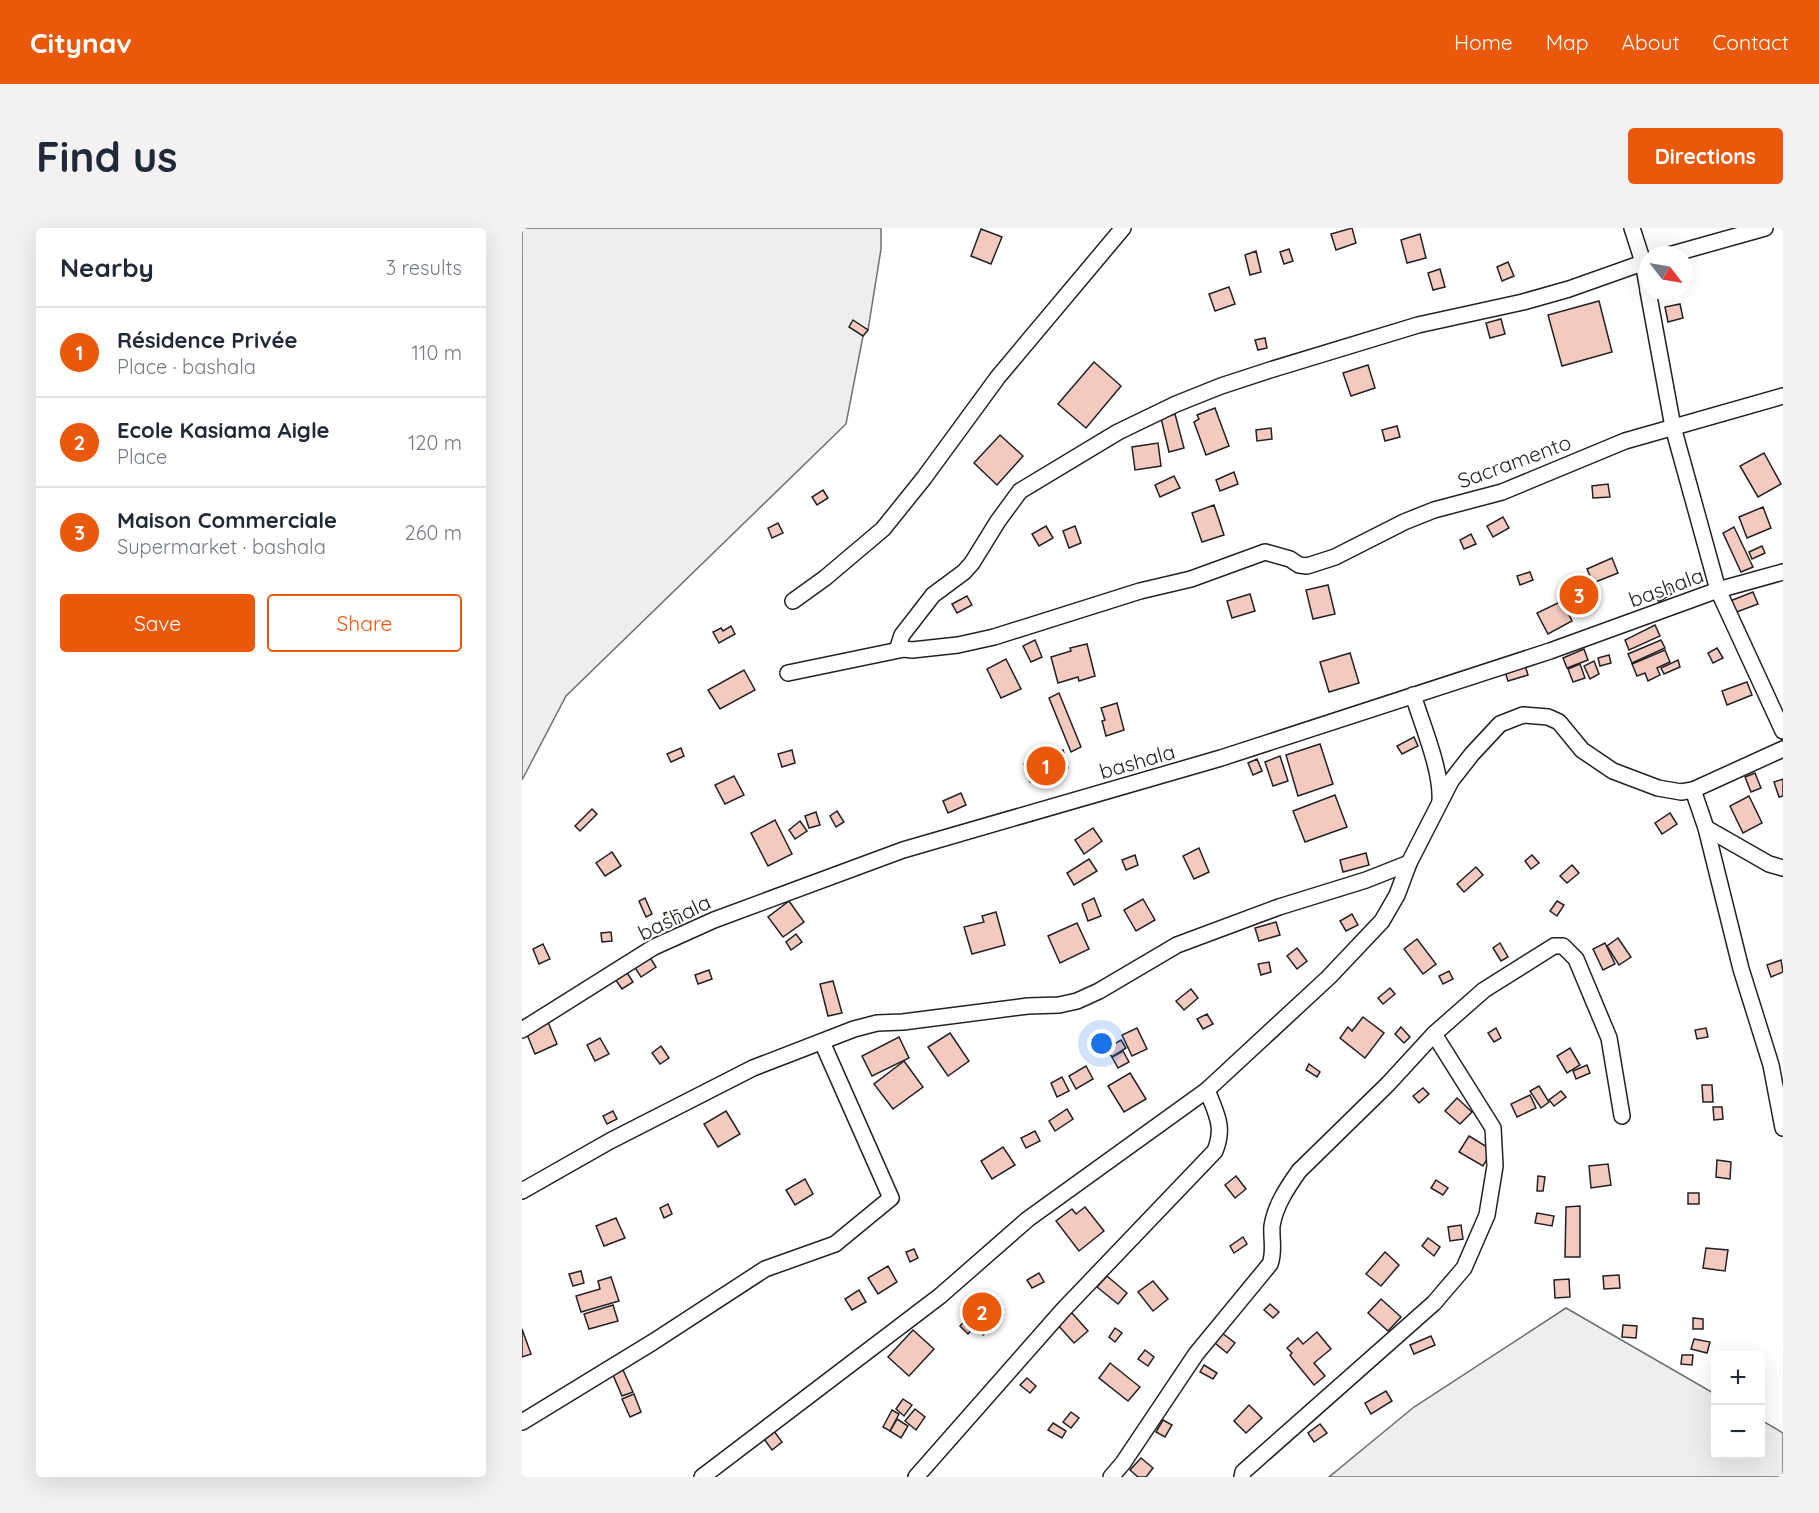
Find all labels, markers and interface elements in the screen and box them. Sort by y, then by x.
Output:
text: Citynav [30,25,132,60]
text: Home [1454,29,1513,55]
text: Map [1546,29,1589,55]
text: About [1622,29,1680,55]
text: Contact [1713,29,1789,55]
button: Directions [1628,128,1783,184]
text: Find us [36,130,178,183]
north arrow [1639,246,1693,300]
text: Nearby [60,251,154,284]
text: 3 results [386,255,462,280]
text: Résidence Privée [117,326,298,354]
text: 1 [76,340,83,365]
text: 110 m [412,340,462,365]
text: Place · bashala [117,354,256,379]
text: Ecole Kasiama Aigle [117,416,330,444]
street label: Sacramento [1454,428,1574,494]
text: 2 [74,430,85,455]
text: 120 m [408,430,462,455]
text: Place [117,444,167,469]
text: Maison Commerciale [117,506,337,534]
text: 3 [74,520,85,545]
text: 260 m [405,520,462,545]
text: Supermarket · bashala [117,534,326,559]
street label: bashala [1625,562,1707,612]
pin: 3 [1560,572,1598,617]
button: Save [60,594,255,652]
button: Share [267,594,462,652]
street label: bashala [1096,738,1178,784]
pin: 1 [1026,744,1066,788]
street label: bashala [633,888,715,946]
your location [1087,1029,1116,1058]
pin: 2 [962,1290,1002,1334]
map controls [1711,1351,1765,1459]
button: + [1711,1351,1765,1405]
button: − [1711,1405,1765,1459]

